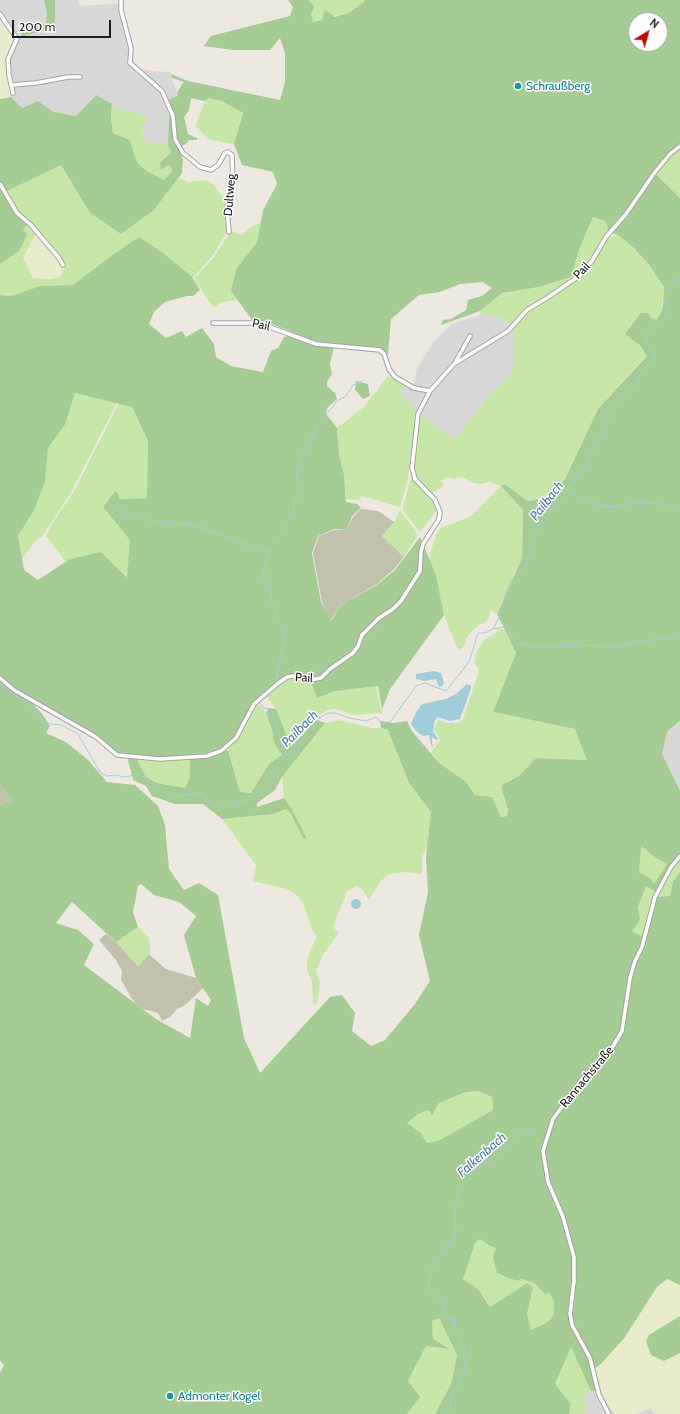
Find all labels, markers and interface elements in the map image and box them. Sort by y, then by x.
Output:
scale bar [14,12,113,38]
north arrow [628,12,668,52]
text: N [647,15,662,31]
text: 200 m [19,19,55,34]
place label: Schraußberg [526,79,590,93]
marker: Schraußberg [513,81,523,91]
street label: Dultweg [221,173,239,217]
street label: Pail [571,260,593,282]
street label: Pail [251,316,271,334]
water label: Pailbach [527,478,567,524]
street label: Pail [295,670,313,686]
water label: Pailbach [278,707,322,751]
street label: Rannachstraße [557,1043,617,1111]
water label: Falkenbach [454,1130,510,1180]
place label: Admonter Kogel [178,1389,260,1403]
marker: Admonter Kogel [165,1391,175,1401]

